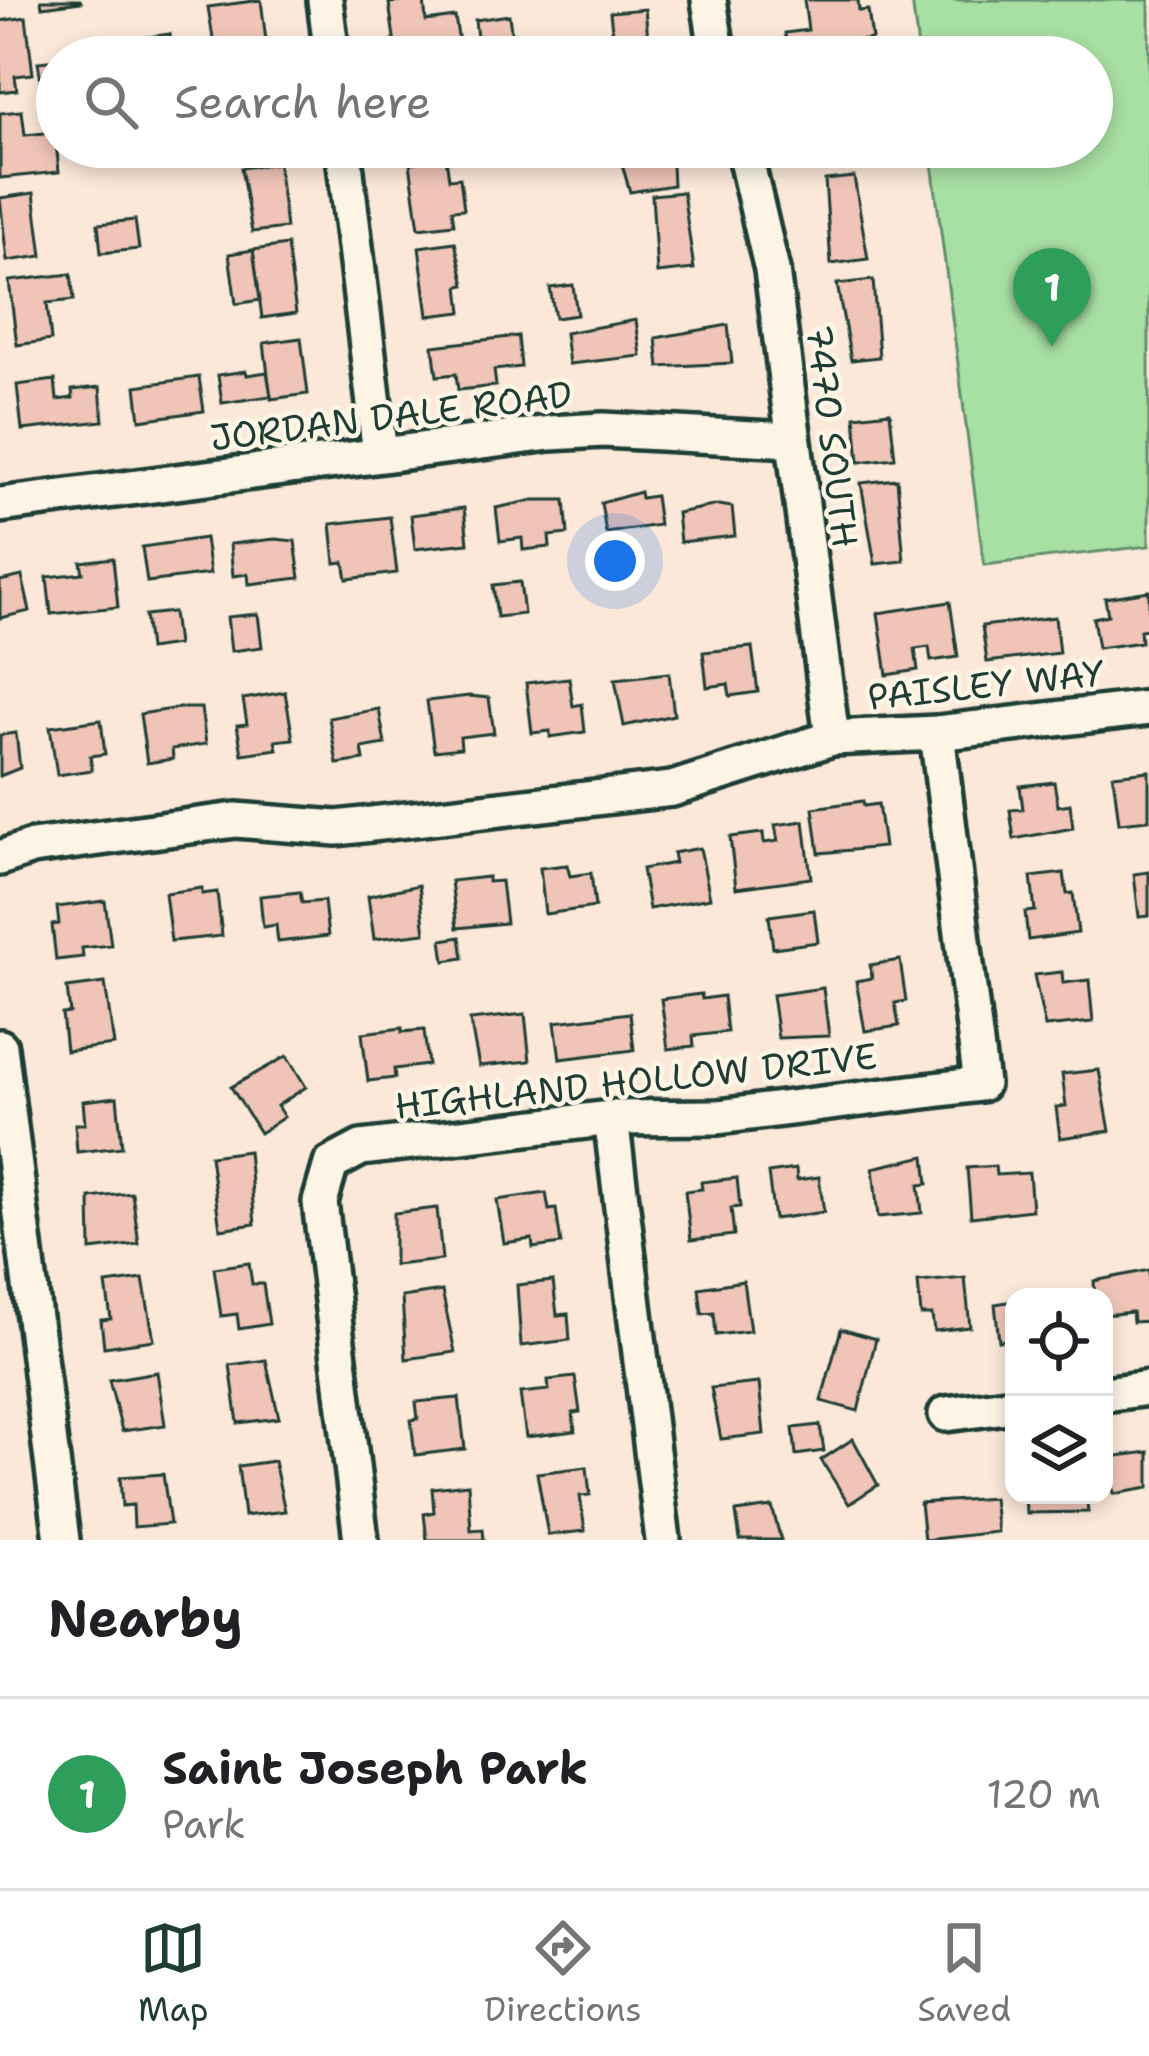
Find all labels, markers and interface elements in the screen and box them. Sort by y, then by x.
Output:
search box [36,36,1113,168]
icon: search [78,69,144,135]
text: Search here [174,72,431,132]
pin: 1 [1013,248,1091,347]
street label: 7470 SOUTH [794,322,870,550]
street label: JORDAN DALE ROAD [207,369,575,463]
your location [585,531,645,591]
street label: PAISLEY WAY [865,648,1107,722]
street label: HIGHLAND HOLLOW DRIVE [392,1031,880,1131]
map controls [1005,1288,1113,1504]
button: locate [1005,1288,1113,1396]
button: layers [1005,1396,1113,1504]
text: Nearby [48,1584,243,1652]
text: Saint Joseph Park [162,1738,588,1798]
text: 1 [78,1768,96,1820]
text: 120 m [986,1768,1101,1820]
text: Park [162,1798,246,1850]
tab: Map [138,1915,209,2032]
tab: Directions [484,1915,642,2032]
tab: Saved [917,1915,1011,2032]

